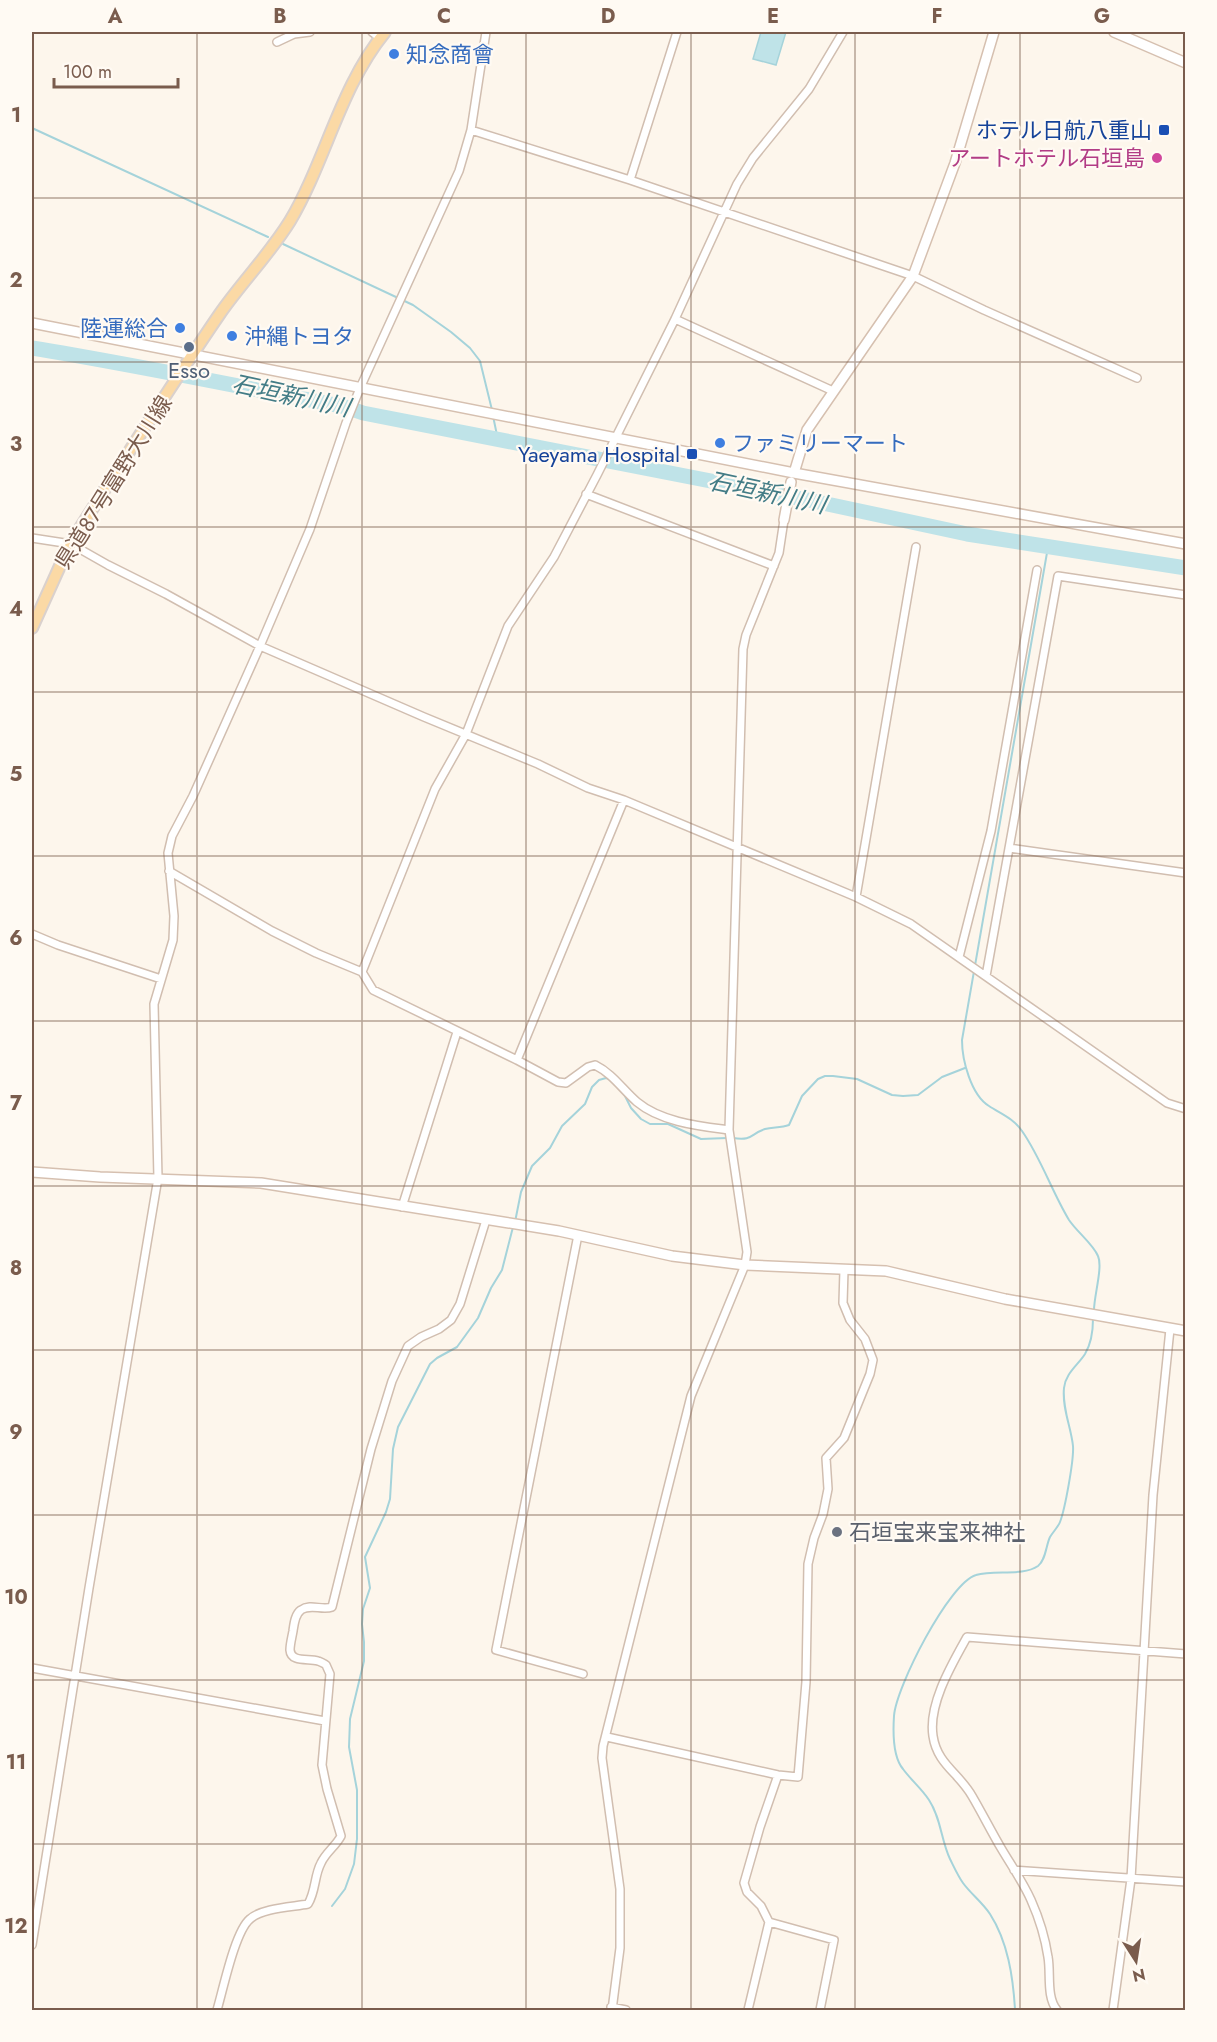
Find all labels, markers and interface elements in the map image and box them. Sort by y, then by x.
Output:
text: A [107,2,123,31]
text: B [273,2,287,31]
text: C [437,2,451,31]
text: D [601,2,615,31]
text: E [767,2,779,31]
text: F [931,2,943,31]
text: G [1094,2,1110,31]
place label: 知念商會 [406,38,494,70]
marker: 知念商會 [387,47,401,61]
scale bar [54,51,178,89]
text: 100 m [63,59,112,85]
text: 1 [11,101,21,130]
place label: ホテル日航八重山 [976,114,1152,146]
marker: ホテル日航八重山 [1157,123,1171,137]
place label: アートホテル石垣島 [948,142,1145,174]
marker: アートホテル石垣島 [1150,151,1164,165]
text: 2 [9,266,23,295]
place label: 陸運総合 [80,312,168,344]
place label: 沖縄トヨタ [244,320,354,352]
marker: 陸運総合 [173,321,187,335]
marker: 沖縄トヨタ [225,329,239,343]
marker: Esso [182,340,196,354]
place label: Esso [168,354,210,386]
water label: 石垣新川川 [229,366,356,426]
street label: 県道87号富野大川線 [47,389,179,575]
place label: ファミリーマート [732,427,908,459]
text: 3 [10,430,22,459]
marker: ファミリーマート [713,436,727,450]
place label: Yaeyama Hospital [518,438,680,470]
marker: Yaeyama Hospital [685,447,699,461]
water label: 石垣新川川 [705,463,832,523]
text: 4 [9,595,23,624]
text: 5 [10,760,23,789]
text: 6 [9,924,23,953]
text: 7 [10,1089,23,1118]
text: 8 [10,1254,22,1283]
text: 9 [9,1418,23,1447]
place label: 石垣宝来宝来神社 [849,1516,1025,1548]
marker: 石垣宝来宝来神社 [830,1525,844,1539]
text: 10 [4,1583,28,1612]
text: 11 [6,1748,26,1777]
text: 12 [4,1912,28,1941]
north arrow [1106,1931,1166,1991]
text: N [1130,1963,1148,1988]

